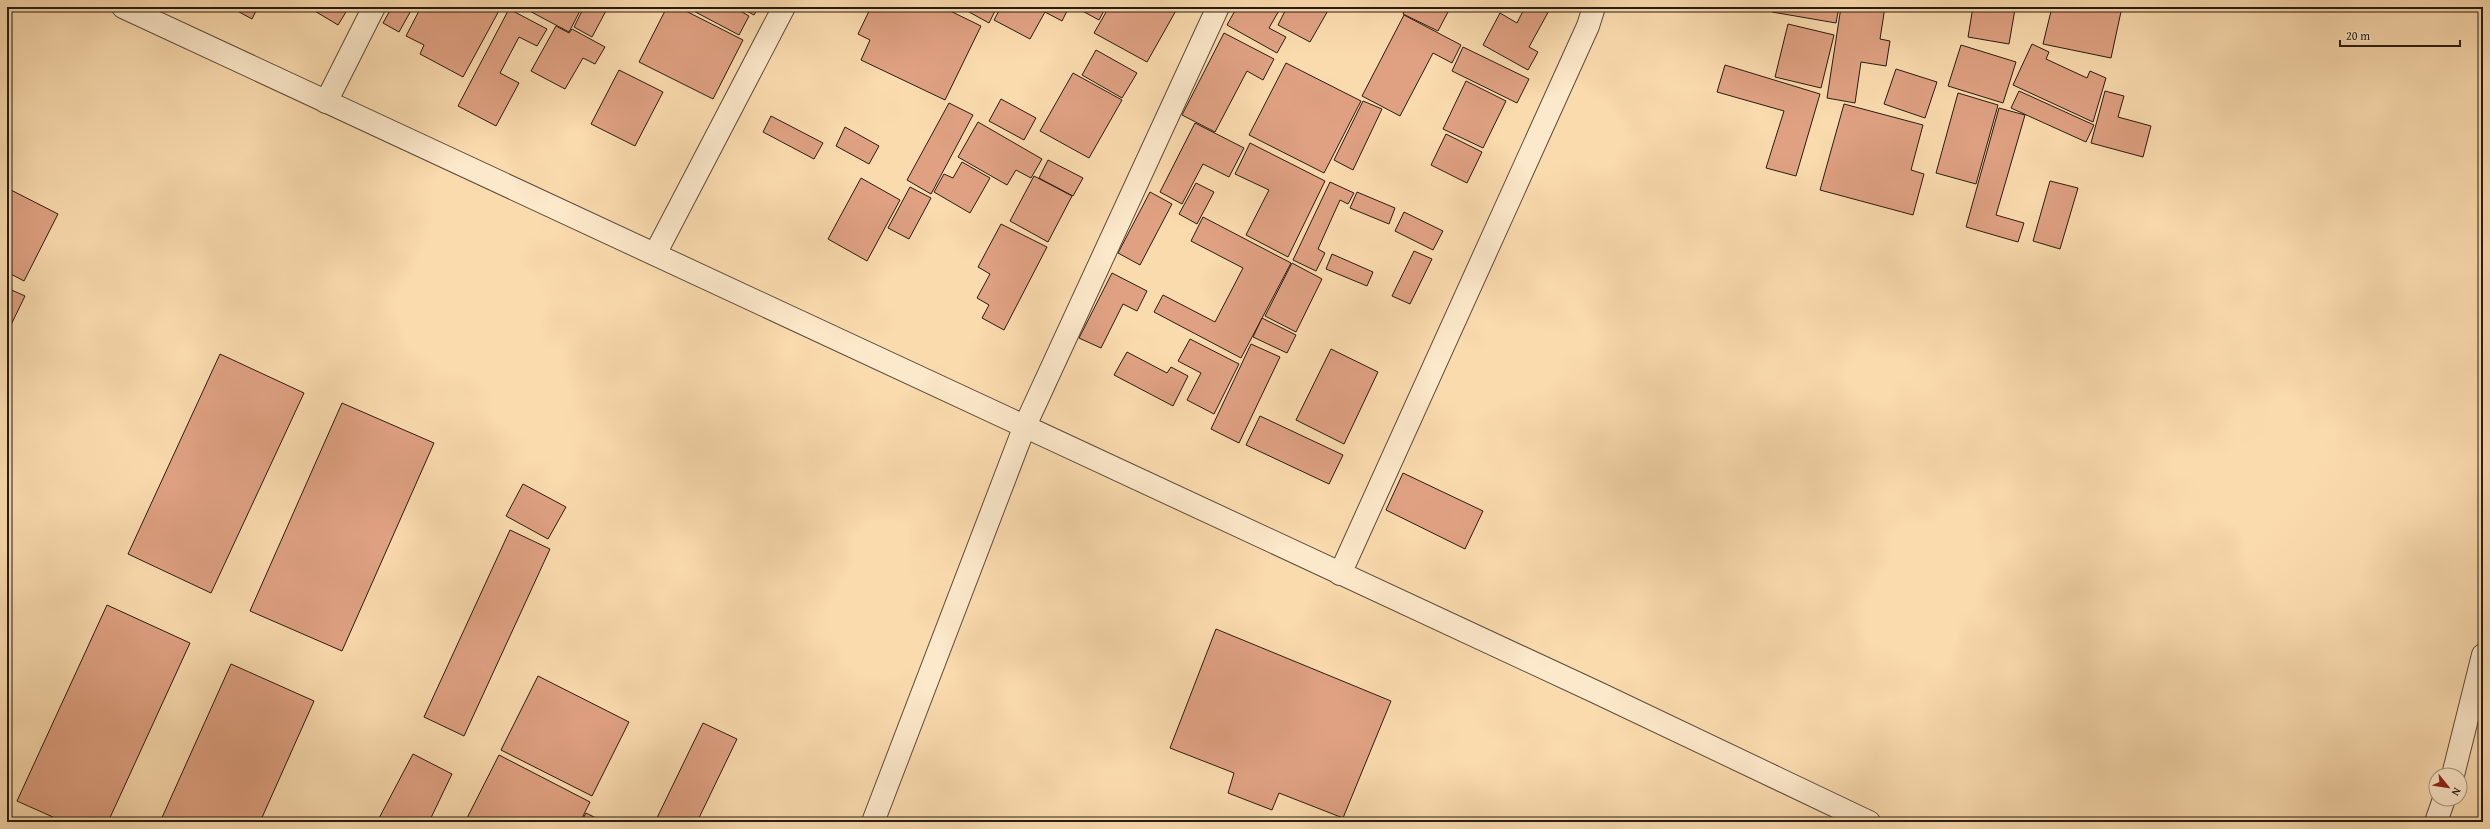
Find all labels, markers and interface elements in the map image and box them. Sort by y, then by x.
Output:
scale bar [2340,22,2460,48]
text: 20 m [2346,27,2370,44]
north arrow [2428,767,2468,807]
text: N [2448,785,2465,800]

